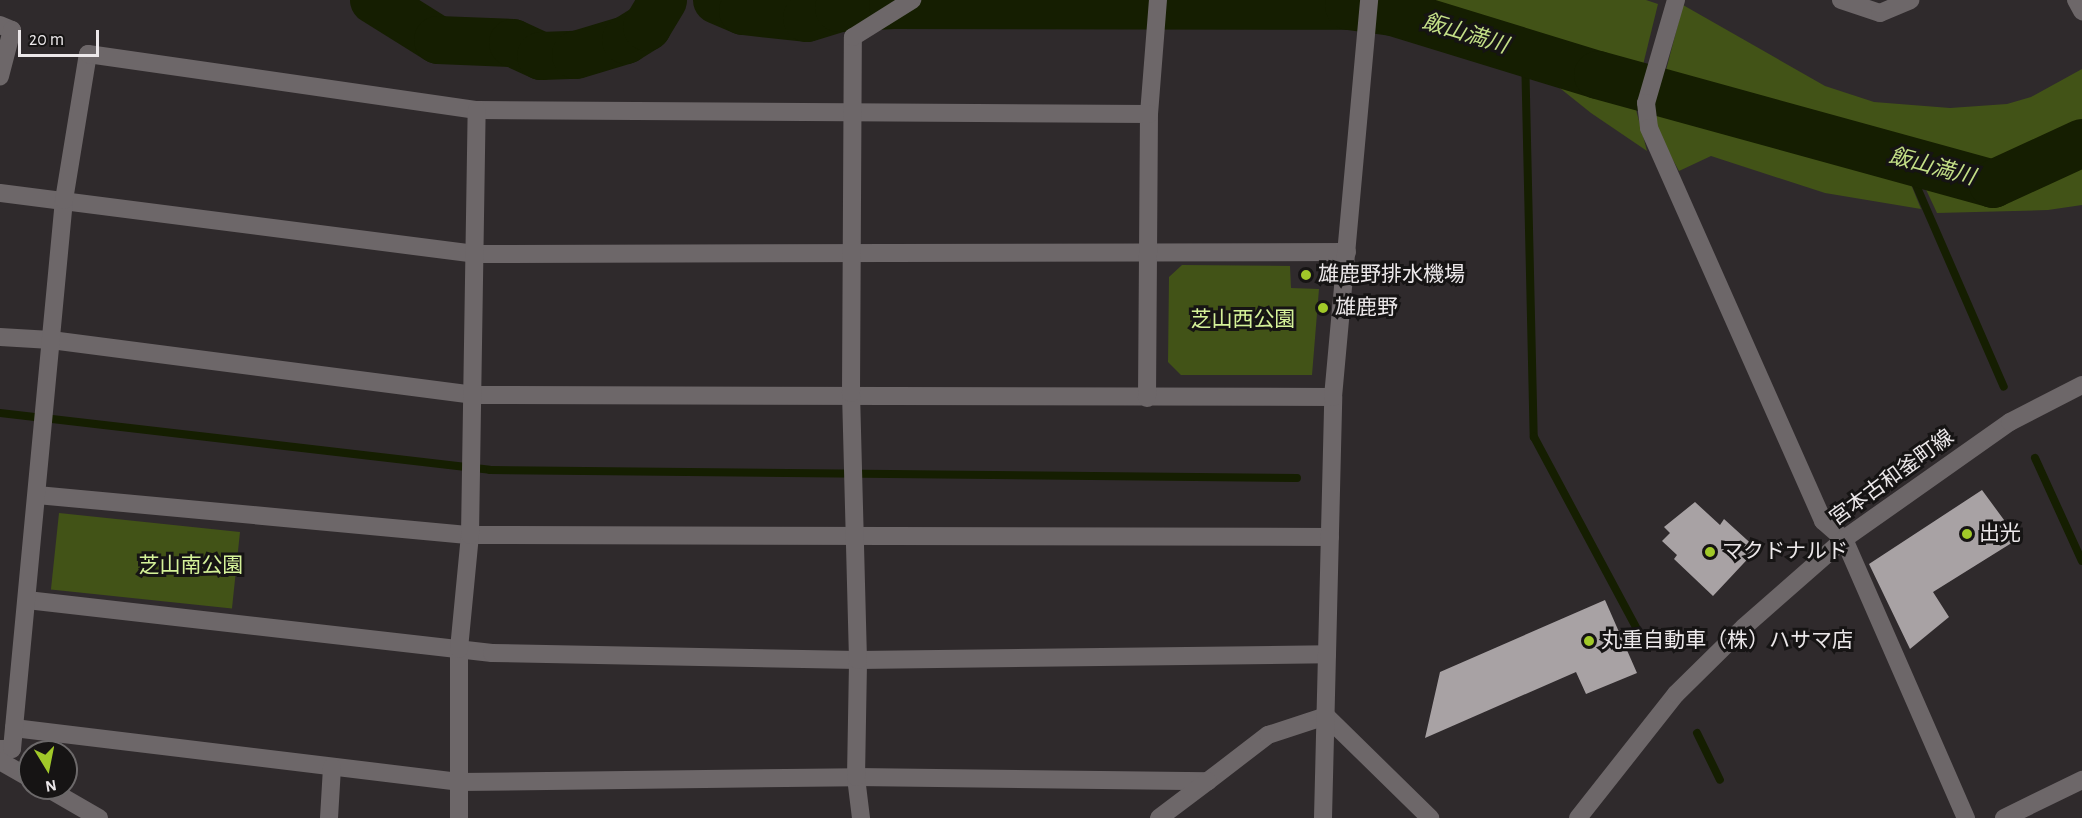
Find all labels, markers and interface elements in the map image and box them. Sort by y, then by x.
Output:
water label: 飯山満川 [1419,9,1511,59]
scale bar [21,18,102,56]
text: 20 m [29,31,64,49]
water label: 飯山満川 [1886,143,1978,191]
place label: 雄鹿野排水機場 [1318,262,1465,288]
marker: 雄鹿野排水機場 [1299,268,1313,282]
place label: 雄鹿野 [1335,295,1398,321]
marker: 雄鹿野 [1316,301,1330,315]
park label: 芝山西公園 [1191,307,1295,333]
street label: 宮本古和釜町線 [1825,425,1959,531]
place label: 出光 [1979,521,2021,547]
marker: 出光 [1960,527,1974,541]
place label: マクドナルド [1722,539,1848,565]
marker: マクドナルド [1703,545,1717,559]
park label: 芝山南公園 [139,553,243,579]
place label: 丸重自動車（株）ハサマ店 [1601,628,1853,654]
marker: 丸重自動車（株）ハサマ店 [1582,634,1596,648]
north arrow [18,740,78,800]
text: N [44,777,58,795]

